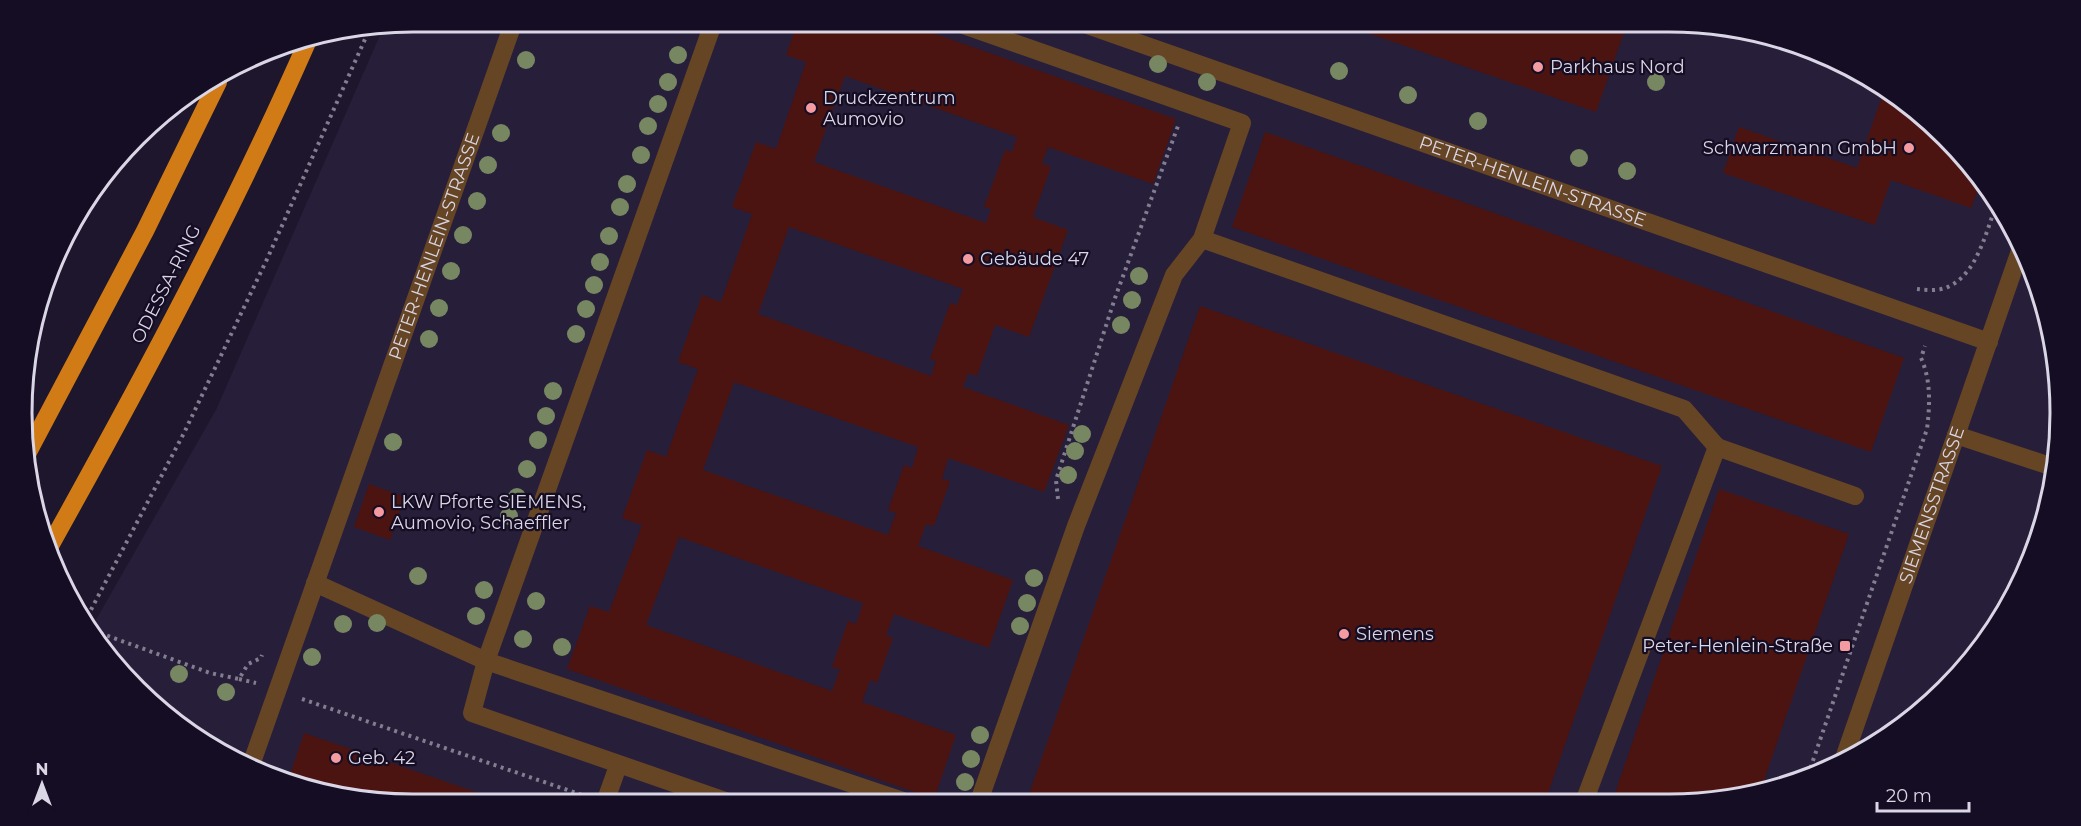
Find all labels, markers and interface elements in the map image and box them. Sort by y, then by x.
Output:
place label: Parkhaus Nord [1550,56,1685,78]
marker: Parkhaus Nord [1531,60,1545,74]
place label: Druckzentrum Aumovio [823,87,956,130]
marker: Druckzentrum Aumovio [804,101,818,115]
street label: PETER-HENLEIN-STRASSE [384,130,485,363]
street label: PETER-HENLEIN-STRASSE [1416,132,1649,232]
place label: Schwarzmann GmbH [1703,137,1897,159]
marker: Schwarzmann GmbH [1902,141,1916,155]
street label: ODESSA-RING [127,221,205,347]
place label: Gebäude 47 [980,248,1089,270]
marker: Gebäude 47 [961,252,975,266]
street label: SIEMENSSTRASSE [1894,424,1969,587]
place label: LKW Pforte SIEMENS, Aumovio, Schaeffler [391,491,586,534]
marker: LKW Pforte SIEMENS, Aumovio, Schaeffler [372,505,386,519]
place label: Siemens [1356,623,1434,645]
marker: Siemens [1337,627,1351,641]
place label: Peter-Henlein-Straße [1642,635,1833,657]
marker: Peter-Henlein-Straße [1838,639,1852,653]
place label: Geb. 42 [348,747,415,769]
marker: Geb. 42 [329,751,343,765]
north arrow [12,754,72,814]
text: N [36,760,48,779]
scale bar [1877,775,1968,813]
text: 20 m [1886,785,1932,807]

